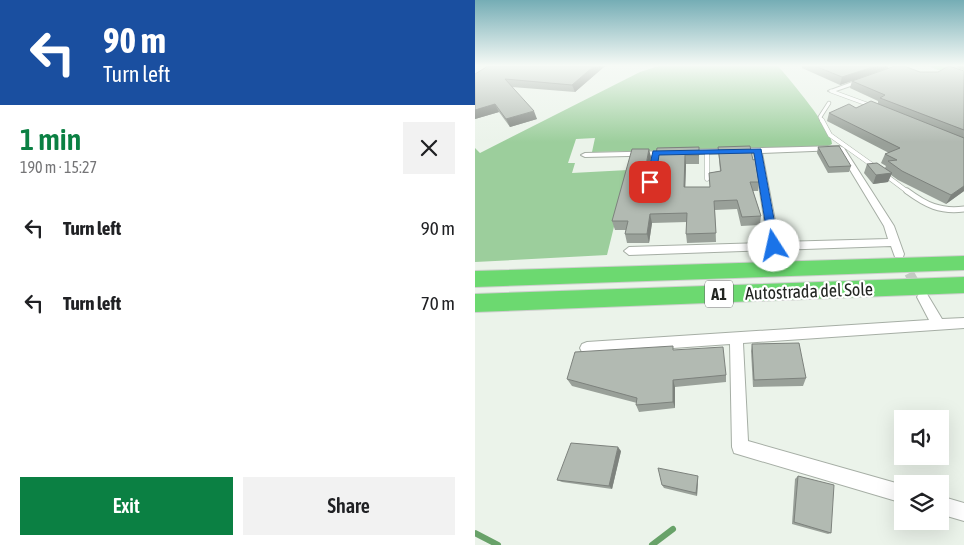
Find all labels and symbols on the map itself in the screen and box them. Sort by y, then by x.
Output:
pin [629,161,671,203]
position arrow [747,219,799,271]
street label: Autostrada del Sole [745,278,873,304]
road number: A1 [705,280,733,308]

